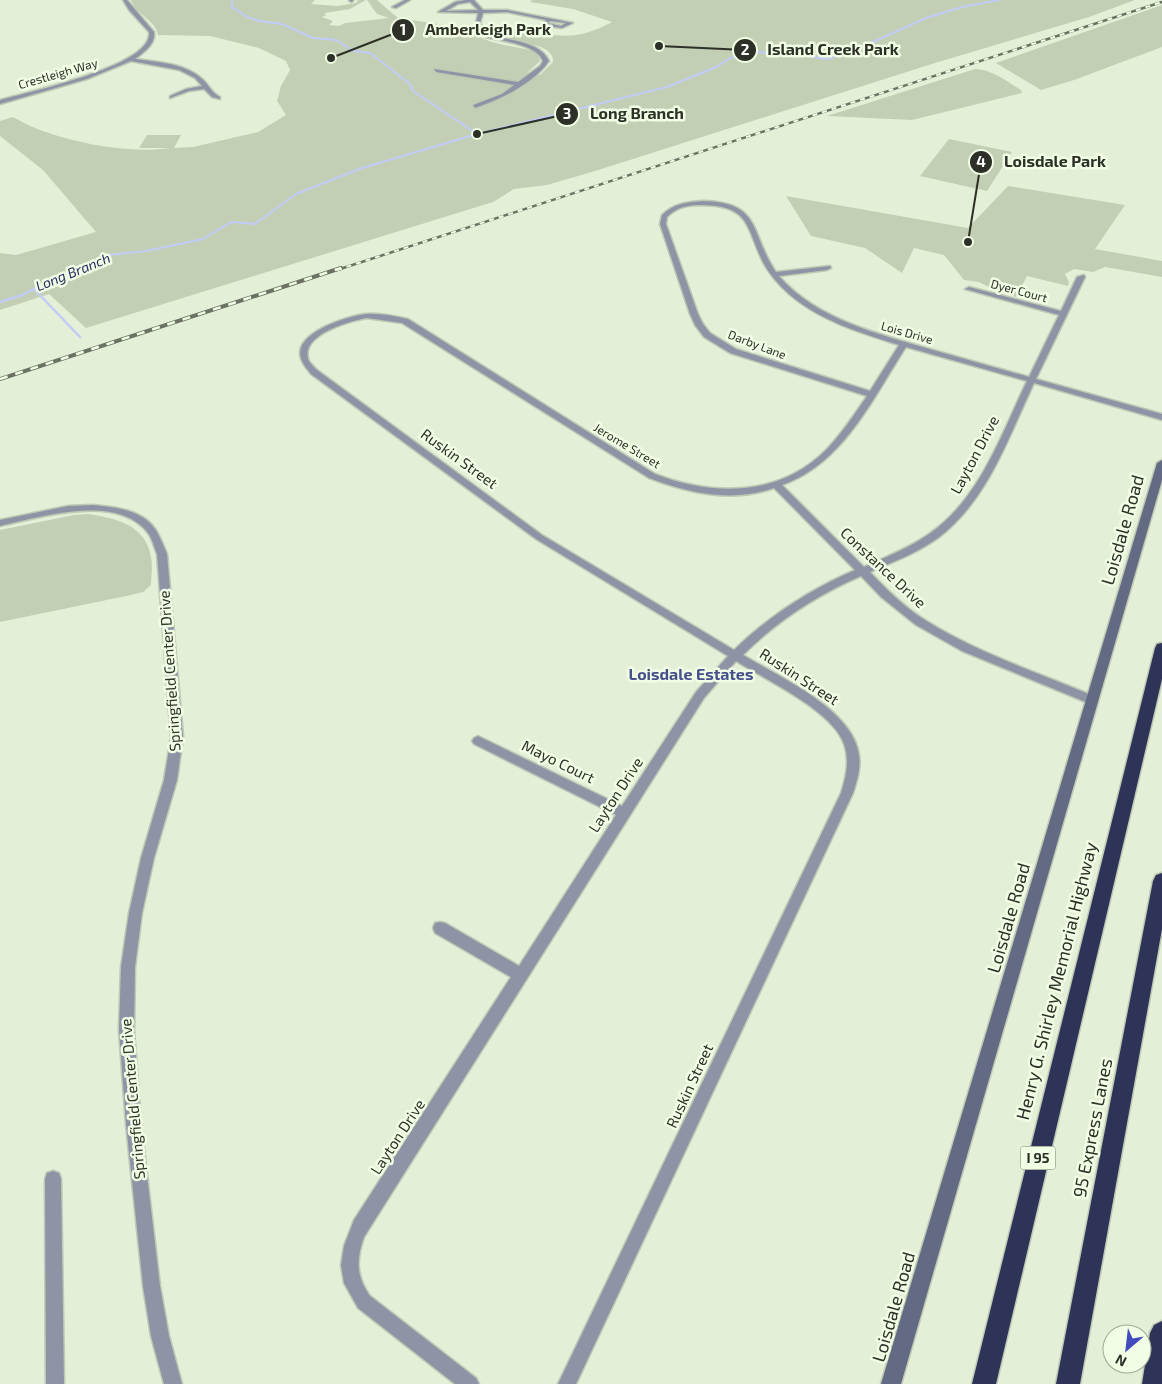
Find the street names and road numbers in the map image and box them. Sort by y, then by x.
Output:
street label: Crestleigh Way [16,55,100,91]
street label: Dyer Court [990,276,1049,304]
street label: Lois Drive [880,318,935,346]
street label: Darby Lane [726,327,788,362]
street label: Layton Drive [946,412,1002,497]
street label: Jerome Street [592,420,664,471]
street label: Ruskin Street [418,424,502,492]
street label: Loisdale Road [1096,472,1148,587]
street label: Constance Drive [837,523,930,611]
street label: Springfield Center Drive [154,590,184,752]
street label: Ruskin Street [757,644,843,709]
street label: Mayo Court [519,736,598,787]
street label: Layton Drive [584,754,646,835]
street label: Henry G. Shirley Memorial Highway [1011,839,1101,1122]
street label: Loisdale Road [982,860,1034,975]
street label: Springfield Center Drive [116,1018,148,1180]
street label: Ruskin Street [662,1040,717,1130]
street label: 95 Express Lanes [1068,1056,1116,1199]
street label: Layton Drive [366,1096,428,1177]
road number: I 95 [1020,1146,1056,1170]
street label: Loisdale Road [867,1249,919,1364]

